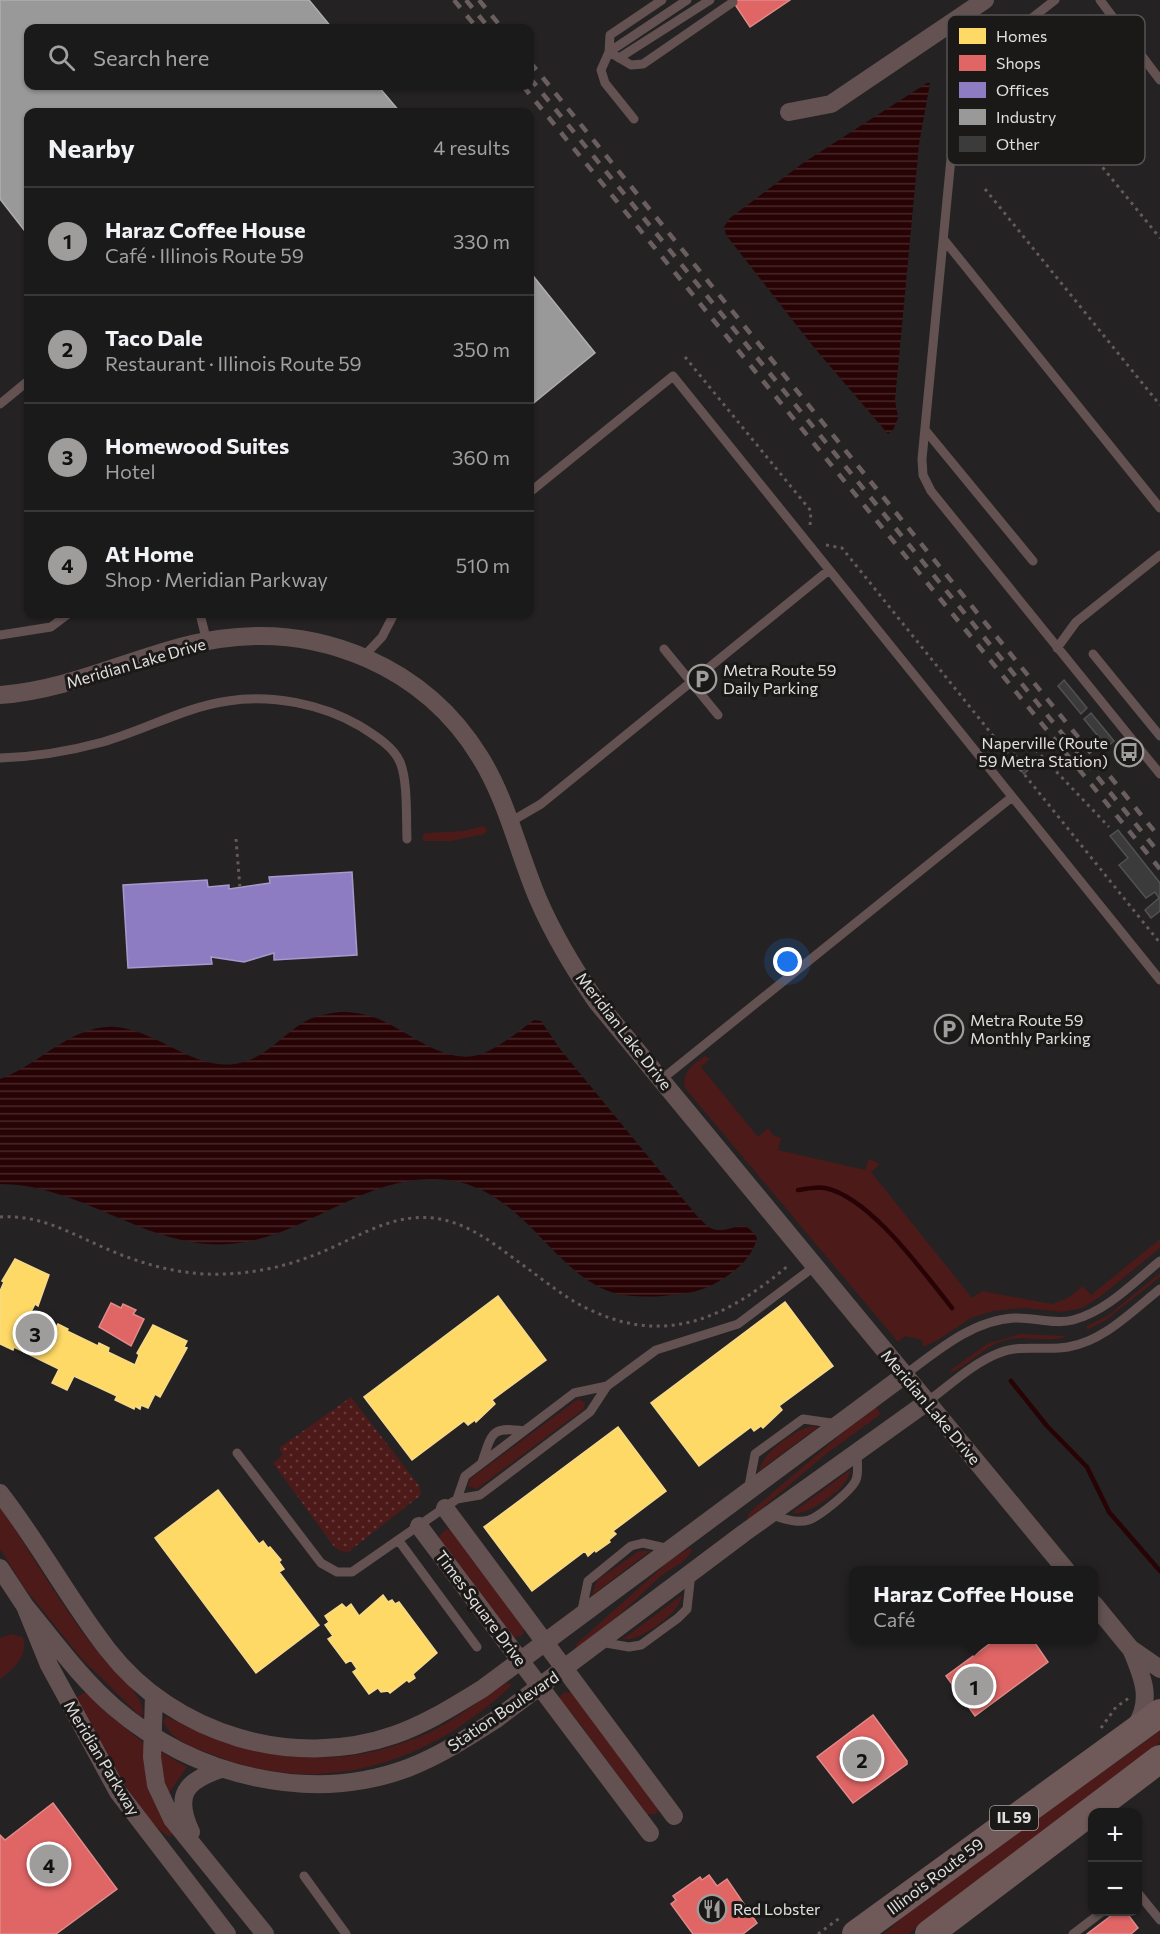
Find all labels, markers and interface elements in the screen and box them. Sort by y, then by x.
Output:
legend [947,15,1145,165]
search box [24,24,534,90]
text: Homes [996,26,1047,45]
icon: search [45,41,78,74]
text: Search here [93,44,209,71]
text: Shops [996,53,1041,72]
text: Offices [996,80,1049,99]
text: Industry [996,107,1056,126]
text: Nearby [48,132,135,163]
text: Other [996,134,1040,153]
text: 4 results [433,135,510,159]
text: Haraz Coffee House [105,216,306,243]
text: 1 [63,229,72,253]
text: 330 m [453,229,510,253]
text: Café · Illinois Route 59 [105,243,304,267]
text: Taco Dale [105,324,203,351]
text: 2 [62,337,73,361]
text: 350 m [453,337,510,361]
text: Restaurant · Illinois Route 59 [105,351,362,375]
text: Homewood Suites [105,432,289,459]
text: 3 [62,445,73,469]
text: 360 m [452,445,510,469]
text: Hotel [105,459,155,483]
text: At Home [105,540,194,567]
text: 4 [61,553,74,577]
text: 510 m [456,553,510,577]
text: Shop · Meridian Parkway [105,567,328,591]
street label: Meridian Lake Drive [64,634,208,692]
place label: Metra Route 59 Daily Parking [723,660,836,697]
parking icon: Metra Route 59 Daily Parking [686,663,718,695]
place label: Naperville (Route 59 Metra Station) [978,733,1108,770]
bus stop icon: Naperville (Route 59 Metra Station) [1113,736,1145,768]
your location [773,947,802,976]
street label: Meridian Lake Drive [573,968,676,1093]
place label: Metra Route 59 Monthly Parking [970,1010,1091,1047]
parking icon: Metra Route 59 Monthly Parking [933,1013,965,1045]
pin: 3 [15,1310,54,1356]
street label: Meridian Lake Drive [878,1345,985,1468]
street label: Times Square Drive [432,1546,531,1669]
popup [849,1566,1098,1644]
text: Haraz Coffee House [873,1580,1074,1607]
text: Café [873,1607,915,1631]
pin: 1 [954,1664,994,1708]
street label: Station Boulevard [444,1666,562,1755]
street label: Meridian Parkway [61,1697,144,1819]
pin: 2 [842,1736,882,1782]
road number: IL 59 [990,1806,1038,1830]
map controls [1088,1808,1142,1916]
button: + [1088,1808,1142,1862]
street label: Illinois Route 59 [883,1833,987,1918]
pin: 4 [29,1842,68,1886]
button: − [1088,1862,1142,1916]
restaurant icon: Red Lobster [696,1893,728,1925]
place label: Red Lobster [733,1899,821,1918]

